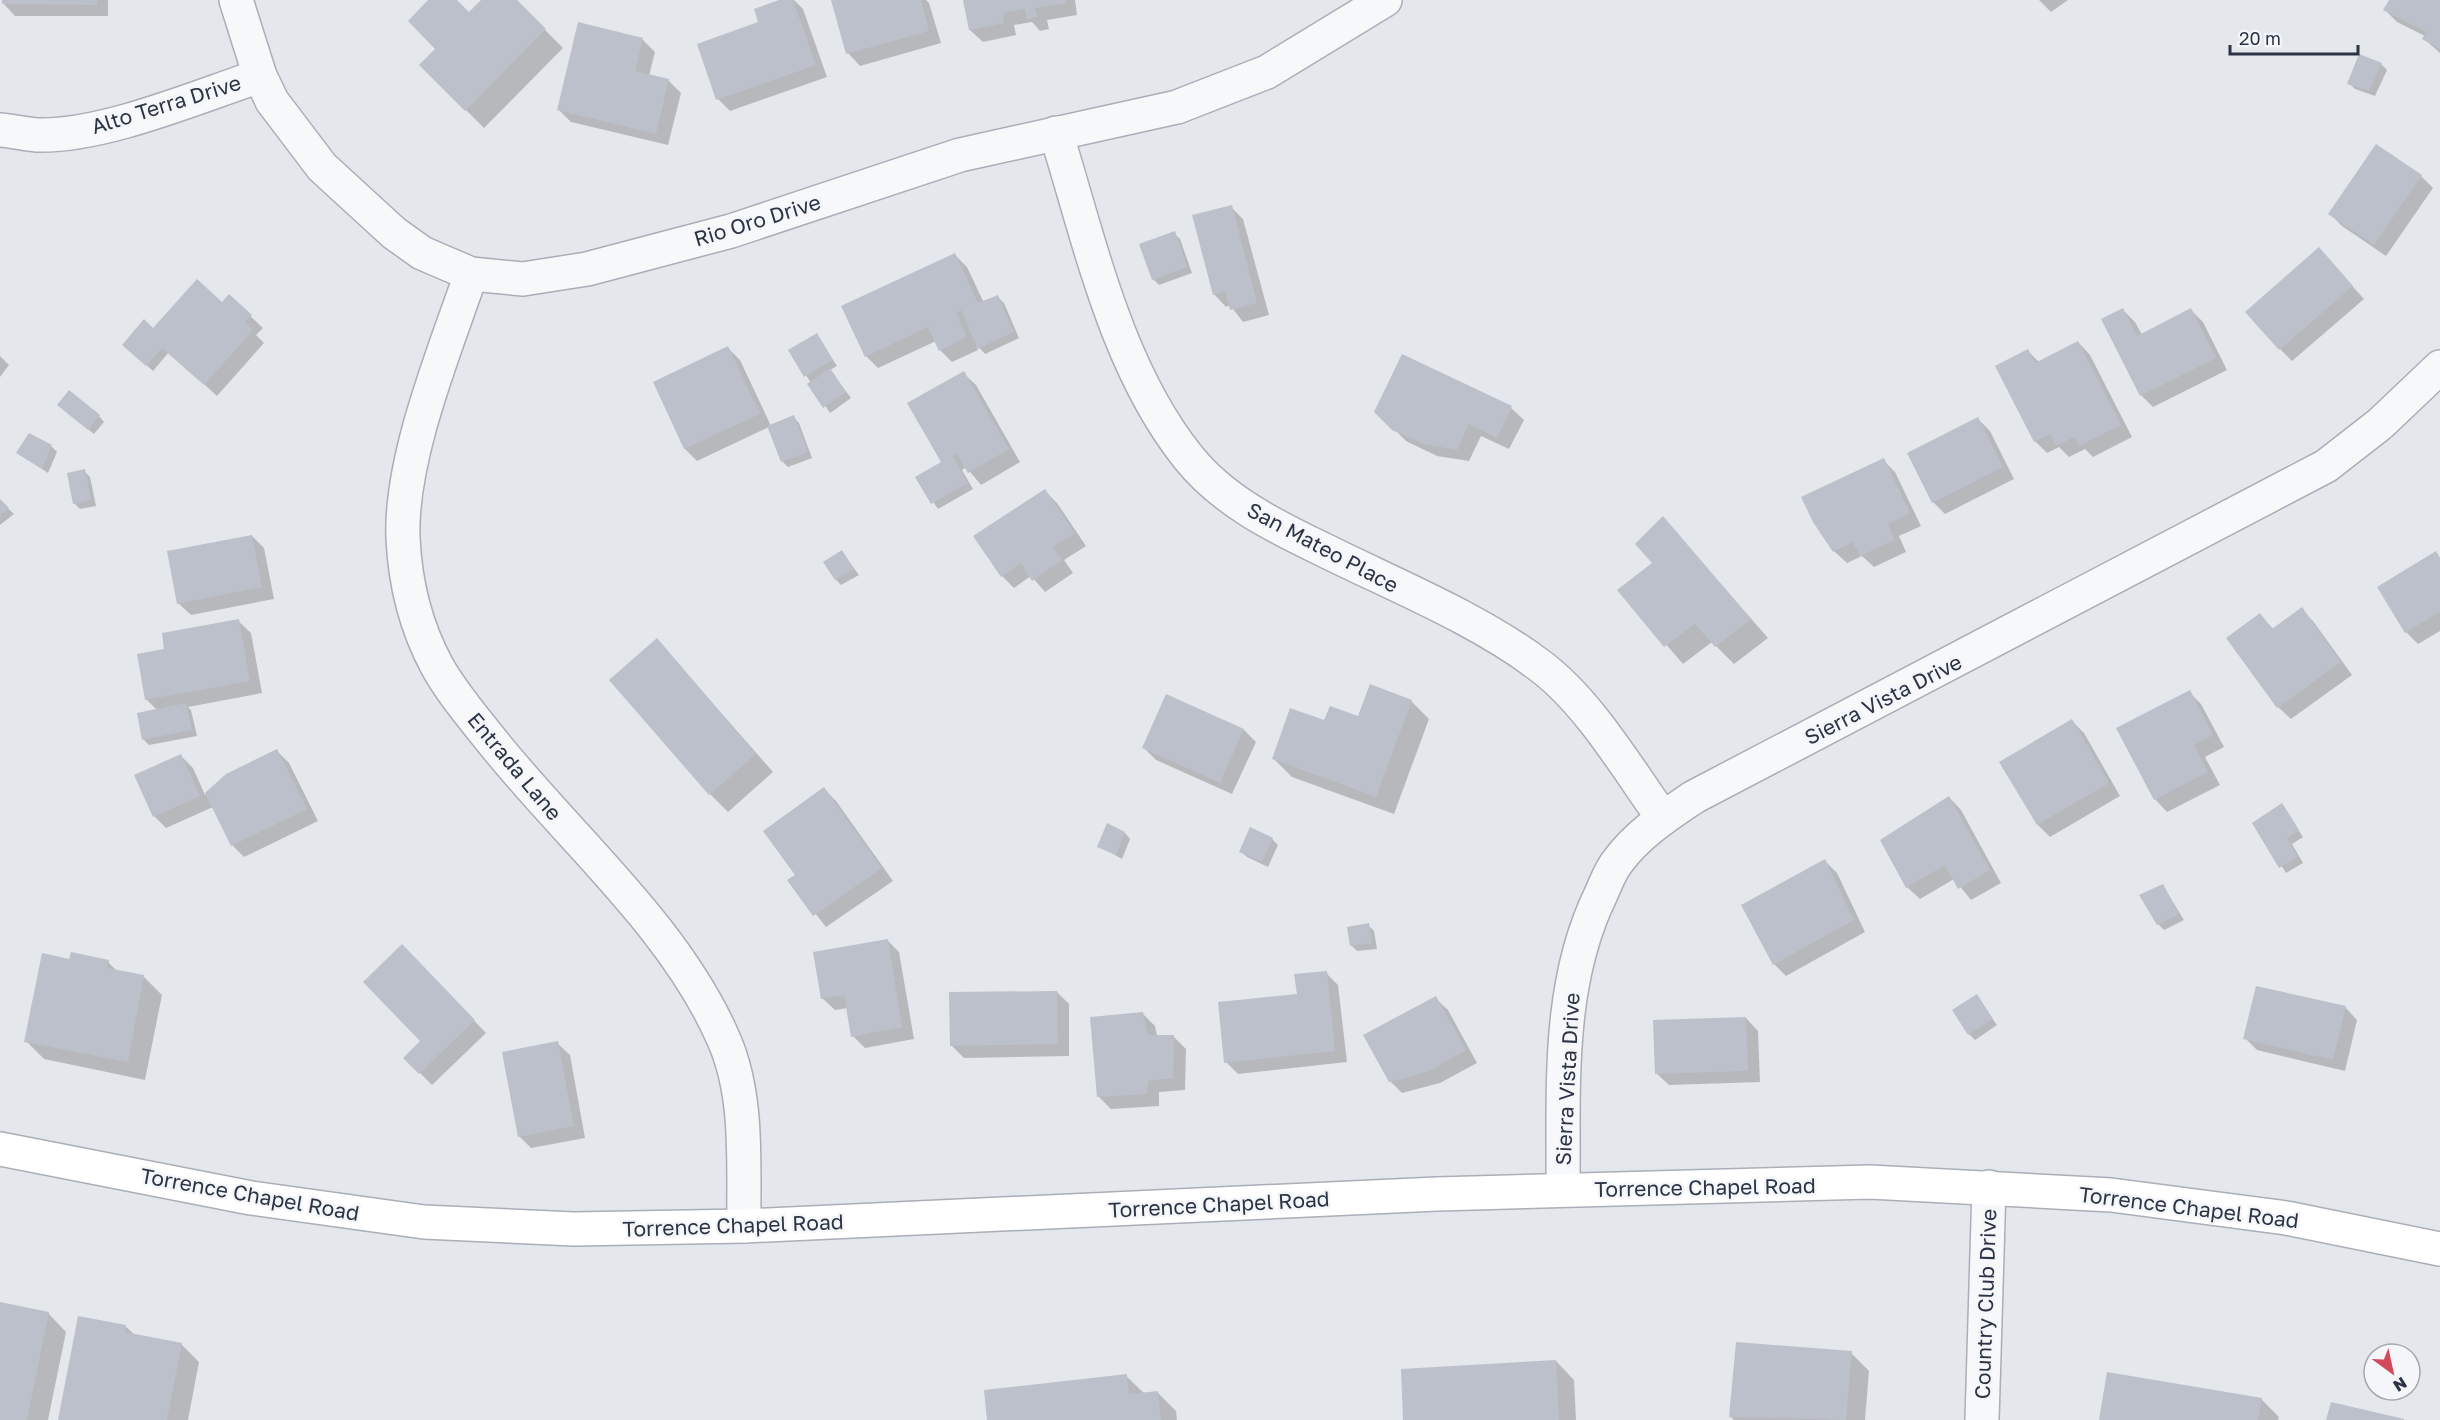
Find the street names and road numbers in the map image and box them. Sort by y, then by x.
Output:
street label: Alto Terra Drive [88,69,244,139]
street label: Rio Oro Drive [690,188,824,252]
street label: San Mateo Place [1243,496,1403,598]
street label: Sierra Vista Drive [1800,648,1966,750]
street label: Entrada Lane [462,707,568,825]
street label: Sierra Vista Drive [1549,992,1585,1166]
street label: Torrence Chapel Road [139,1162,361,1226]
street label: Torrence Chapel Road [1594,1172,1816,1202]
street label: Torrence Chapel Road [2078,1181,2300,1233]
street label: Torrence Chapel Road [1108,1185,1330,1223]
street label: Torrence Chapel Road [622,1208,844,1242]
street label: Country Club Drive [1969,1208,2001,1400]

